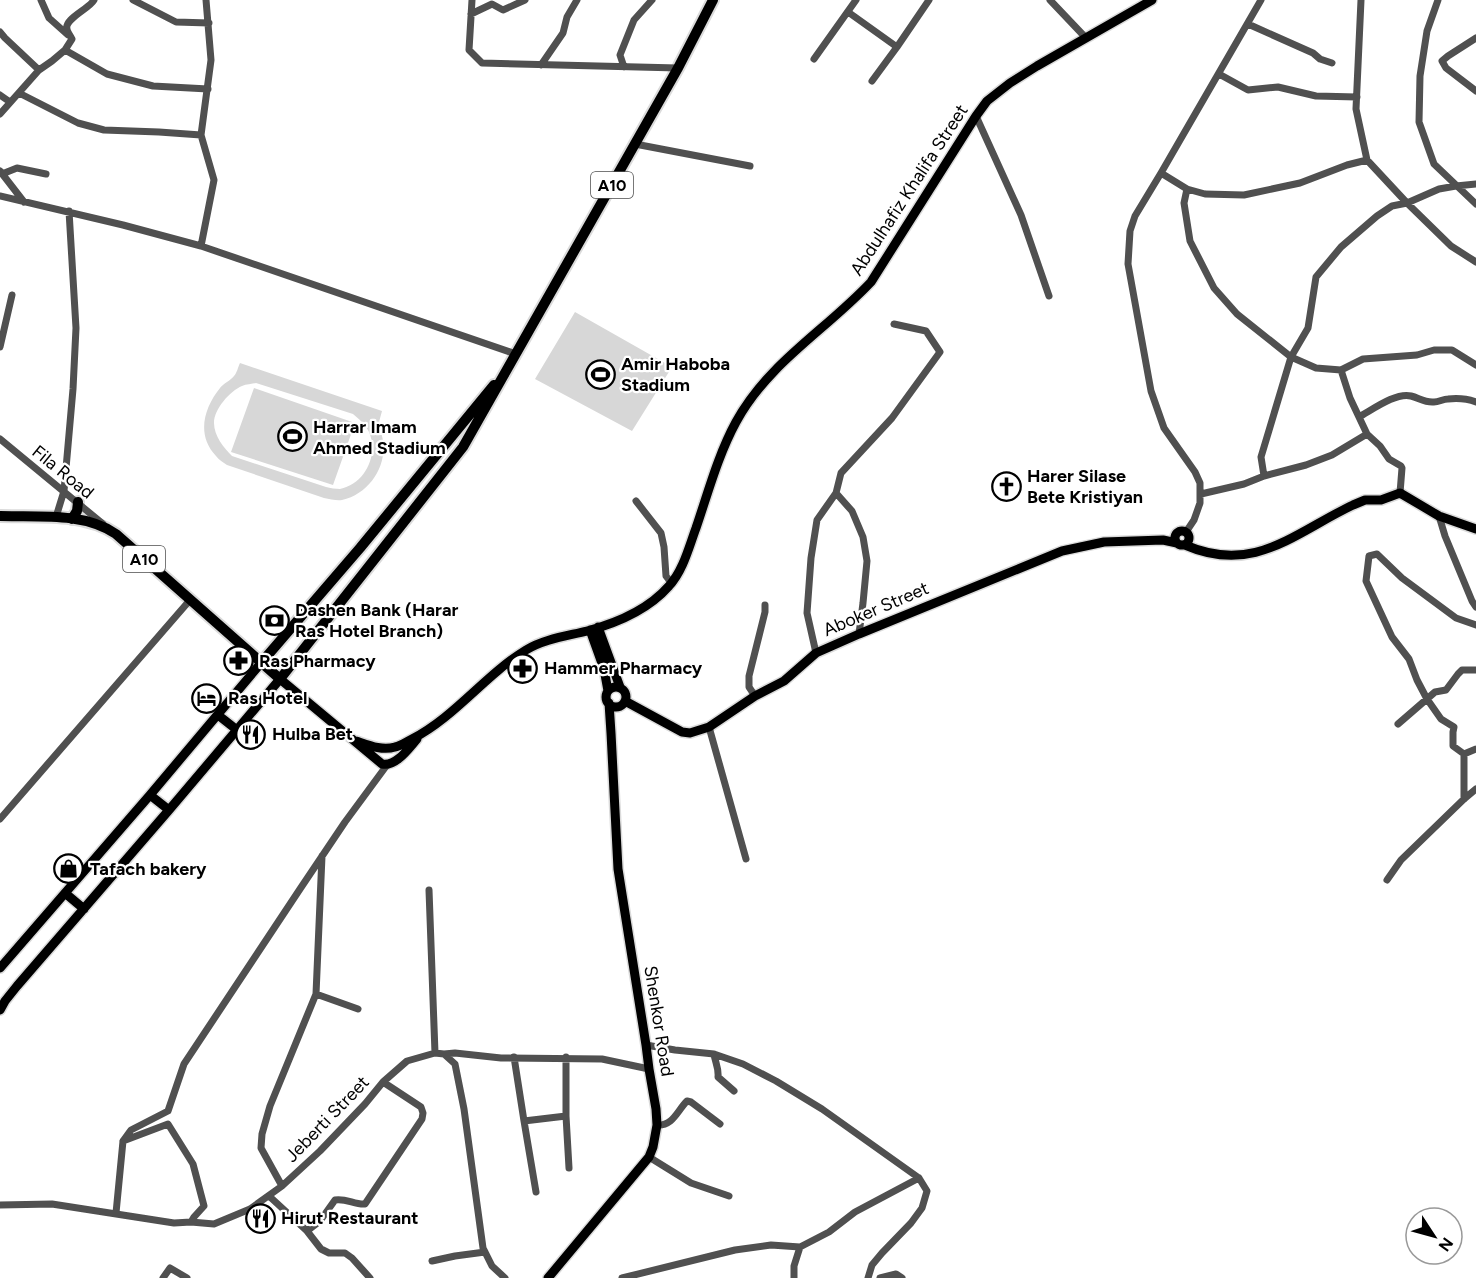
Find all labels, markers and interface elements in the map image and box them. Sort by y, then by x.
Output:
street label: Abdulhafiz Khalifa Street [845,100,973,280]
road number: A10 [591,172,633,198]
place label: Amir Haboba Stadium [621,353,730,396]
sports icon: Amir Haboba Stadium [584,358,616,390]
place label: Harrar Imam Ahmed Stadium [313,416,446,459]
sports icon: Harrar Imam Ahmed Stadium [276,421,308,453]
street label: Fila Road [28,440,98,504]
place label: Harer Silase Bete Kristiyan [1027,465,1143,508]
church icon: Harer Silase Bete Kristiyan [990,470,1022,502]
road number: A10 [123,546,165,572]
street label: Aboker Street [820,577,932,641]
place label: Dashen Bank (Harar Ras Hotel Branch) [295,599,459,642]
bank icon: Dashen Bank (Harar Ras Hotel Branch) [258,604,290,636]
pharmacy icon: Ras Pharmacy [222,645,254,677]
place label: Ras Pharmacy [259,650,376,672]
pharmacy icon: Hammer Pharmacy [507,652,539,684]
place label: Hammer Pharmacy [544,657,703,679]
hotel icon: Ras Hotel [191,682,223,714]
place label: Ras Hotel [228,687,307,709]
restaurant icon: Hulba Bet [235,718,267,750]
place label: Hulba Bet [272,723,353,745]
shop icon: Tafach bakery [53,853,85,885]
place label: Tafach bakery [90,858,207,880]
street label: Shenkor Road [639,964,679,1078]
street label: Jeberti Street [280,1071,374,1167]
restaurant icon: Hirut Restaurant [244,1202,276,1234]
north arrow [1404,1206,1464,1266]
place label: Hirut Restaurant [281,1207,419,1229]
text: N [1434,1234,1457,1255]

